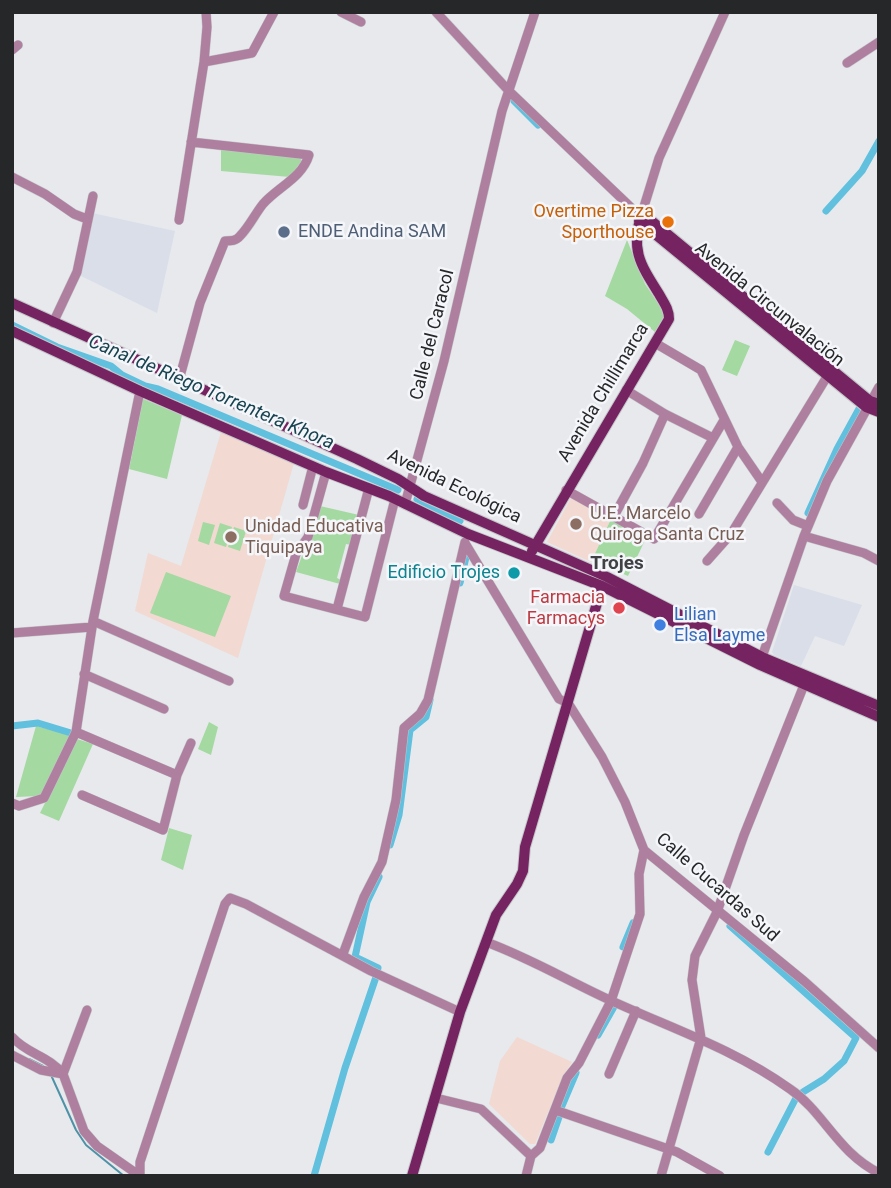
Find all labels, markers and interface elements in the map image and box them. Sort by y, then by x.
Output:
place label: Overtime Pizza Sporthouse [533,201,654,244]
marker: Overtime Pizza Sporthouse [660,214,676,230]
place label: ENDE Andina SAM [298,221,446,243]
marker: ENDE Andina SAM [276,224,292,240]
street label: Avenida Circunvalación [690,238,848,372]
street label: Calle del Caracol [406,267,460,403]
street label: Avenida Chillimarca [554,320,654,466]
water label: Canal de Riego Torrentera Khora [85,331,337,455]
street label: Avenida Ecológica [384,445,524,529]
place label: U.E. Marcelo Quiroga Santa Cruz [590,503,744,546]
place label: Unidad Educativa Tiquipaya [245,516,384,558]
marker: U.E. Marcelo Quiroga Santa Cruz [568,516,584,532]
marker: Unidad Educativa Tiquipaya [223,529,239,545]
district label: Trojes [590,553,644,575]
place label: Edificio Trojes [387,562,500,584]
marker: Edificio Trojes [506,565,522,581]
place label: Farmacia Farmacys [527,587,605,630]
marker: Farmacia Farmacys [611,600,627,616]
place label: Lilian Elsa Layme [674,604,765,646]
marker: Lilian Elsa Layme [652,617,668,633]
street label: Calle Cucardas Sud [651,829,783,947]

